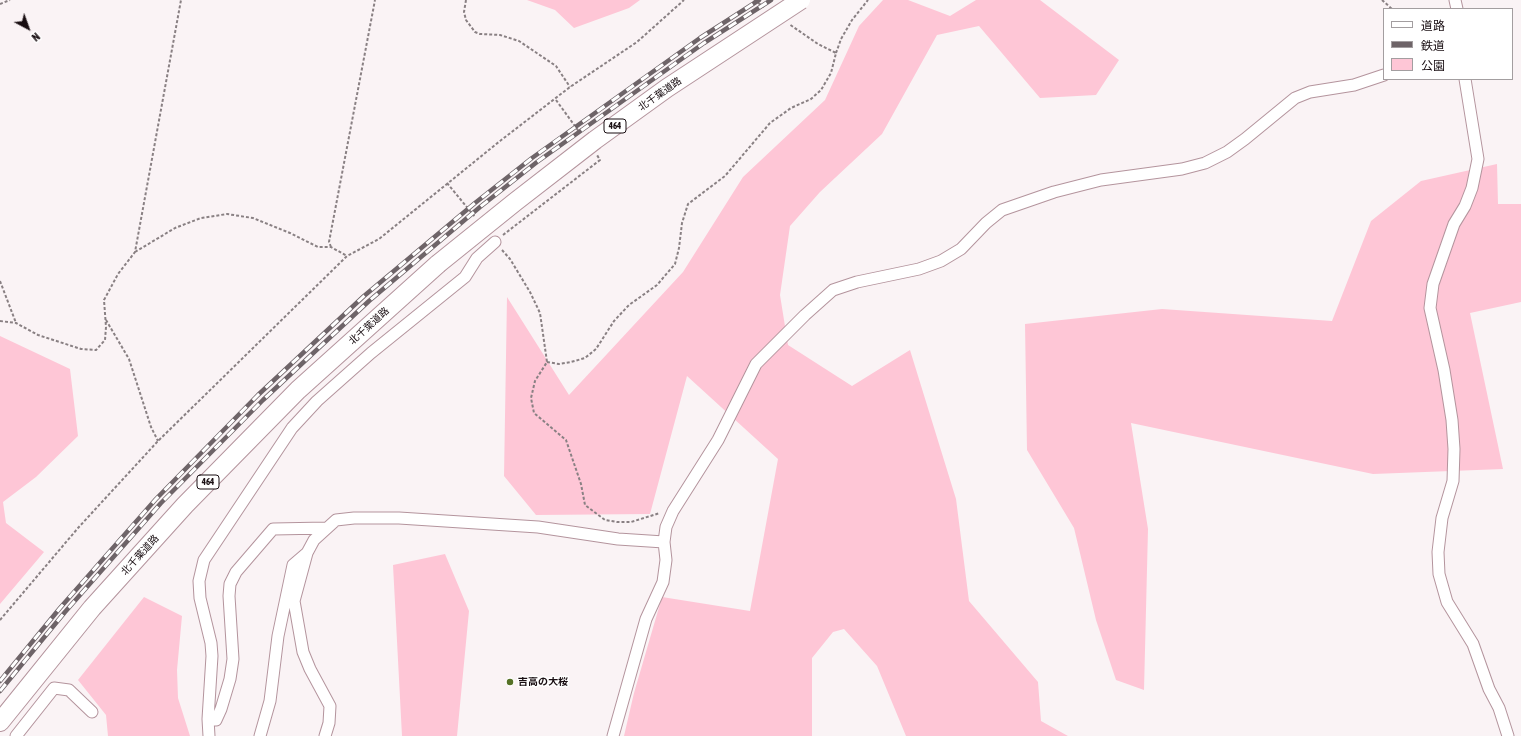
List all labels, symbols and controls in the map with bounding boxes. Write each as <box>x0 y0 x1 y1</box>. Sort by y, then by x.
north arrow <box>8 8 48 48</box>
legend <box>1383 8 1513 80</box>
text: 道路 <box>1421 19 1445 33</box>
text: N <box>29 30 42 44</box>
text: 鉄道 <box>1421 39 1445 53</box>
text: 公園 <box>1421 59 1445 73</box>
street label: 北千葉道路 <box>636 75 684 113</box>
road number: 464 <box>604 119 626 133</box>
street label: 北千葉道路 <box>346 305 392 347</box>
road number: 464 <box>197 475 219 489</box>
street label: 北千葉道路 <box>119 532 161 578</box>
place label: 吉高の大桜 <box>518 676 568 688</box>
marker: 吉高の大桜 <box>505 677 515 687</box>

